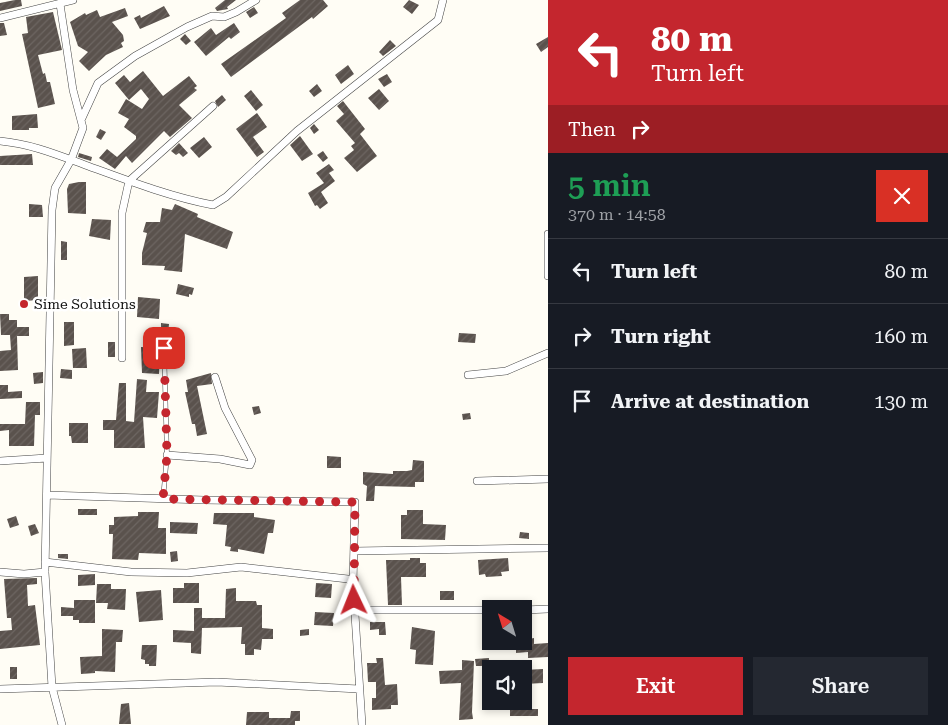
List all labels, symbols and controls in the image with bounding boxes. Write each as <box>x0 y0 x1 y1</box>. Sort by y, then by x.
text: 80 m <box>651 19 733 60</box>
icon: left <box>568 20 633 85</box>
text: Turn left <box>651 61 744 86</box>
icon: right <box>626 115 654 143</box>
text: Then <box>568 118 616 141</box>
text: 5 min <box>568 168 651 203</box>
button: close <box>876 170 928 222</box>
text: 370 m · 14:58 <box>568 205 666 224</box>
icon: left <box>568 257 596 285</box>
text: Turn left <box>611 260 697 283</box>
text: 80 m <box>885 260 928 283</box>
place label: Sime Solutions <box>34 296 136 312</box>
marker: Sime Solutions <box>18 298 30 310</box>
icon: right <box>568 322 596 350</box>
text: Turn right <box>611 325 711 348</box>
text: 160 m <box>874 325 928 348</box>
pin <box>143 327 185 369</box>
icon: arrive <box>150 334 178 362</box>
icon: arrive <box>568 387 596 415</box>
text: Arrive at destination <box>611 390 809 413</box>
text: 130 m <box>874 390 928 413</box>
position arrow <box>327 573 379 625</box>
north arrow <box>482 600 532 650</box>
map controls <box>482 600 532 710</box>
button: Exit <box>568 657 743 715</box>
button: Share <box>753 657 928 715</box>
button: sound <box>482 660 532 710</box>

